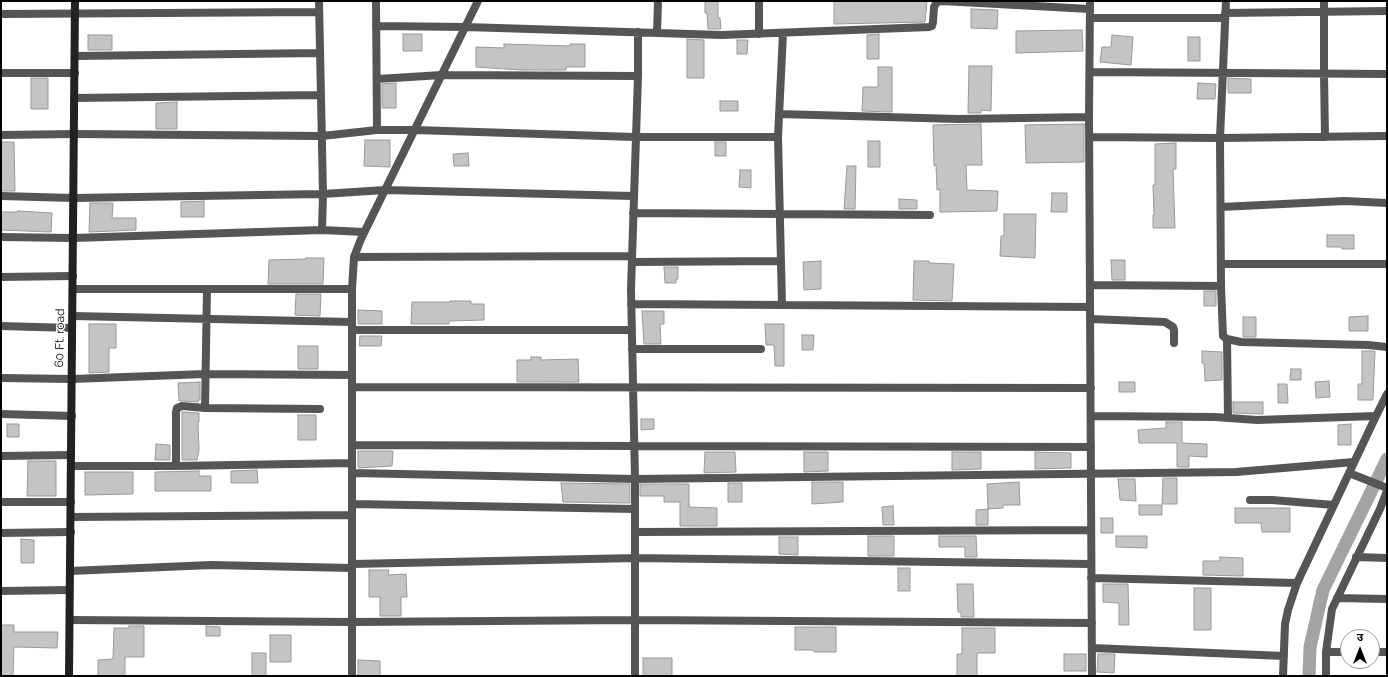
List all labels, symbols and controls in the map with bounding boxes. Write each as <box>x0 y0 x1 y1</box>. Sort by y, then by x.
street label: 60 Ft. road <box>52 308 68 368</box>
north arrow <box>1340 629 1380 669</box>
text: उ <box>1357 631 1363 644</box>

